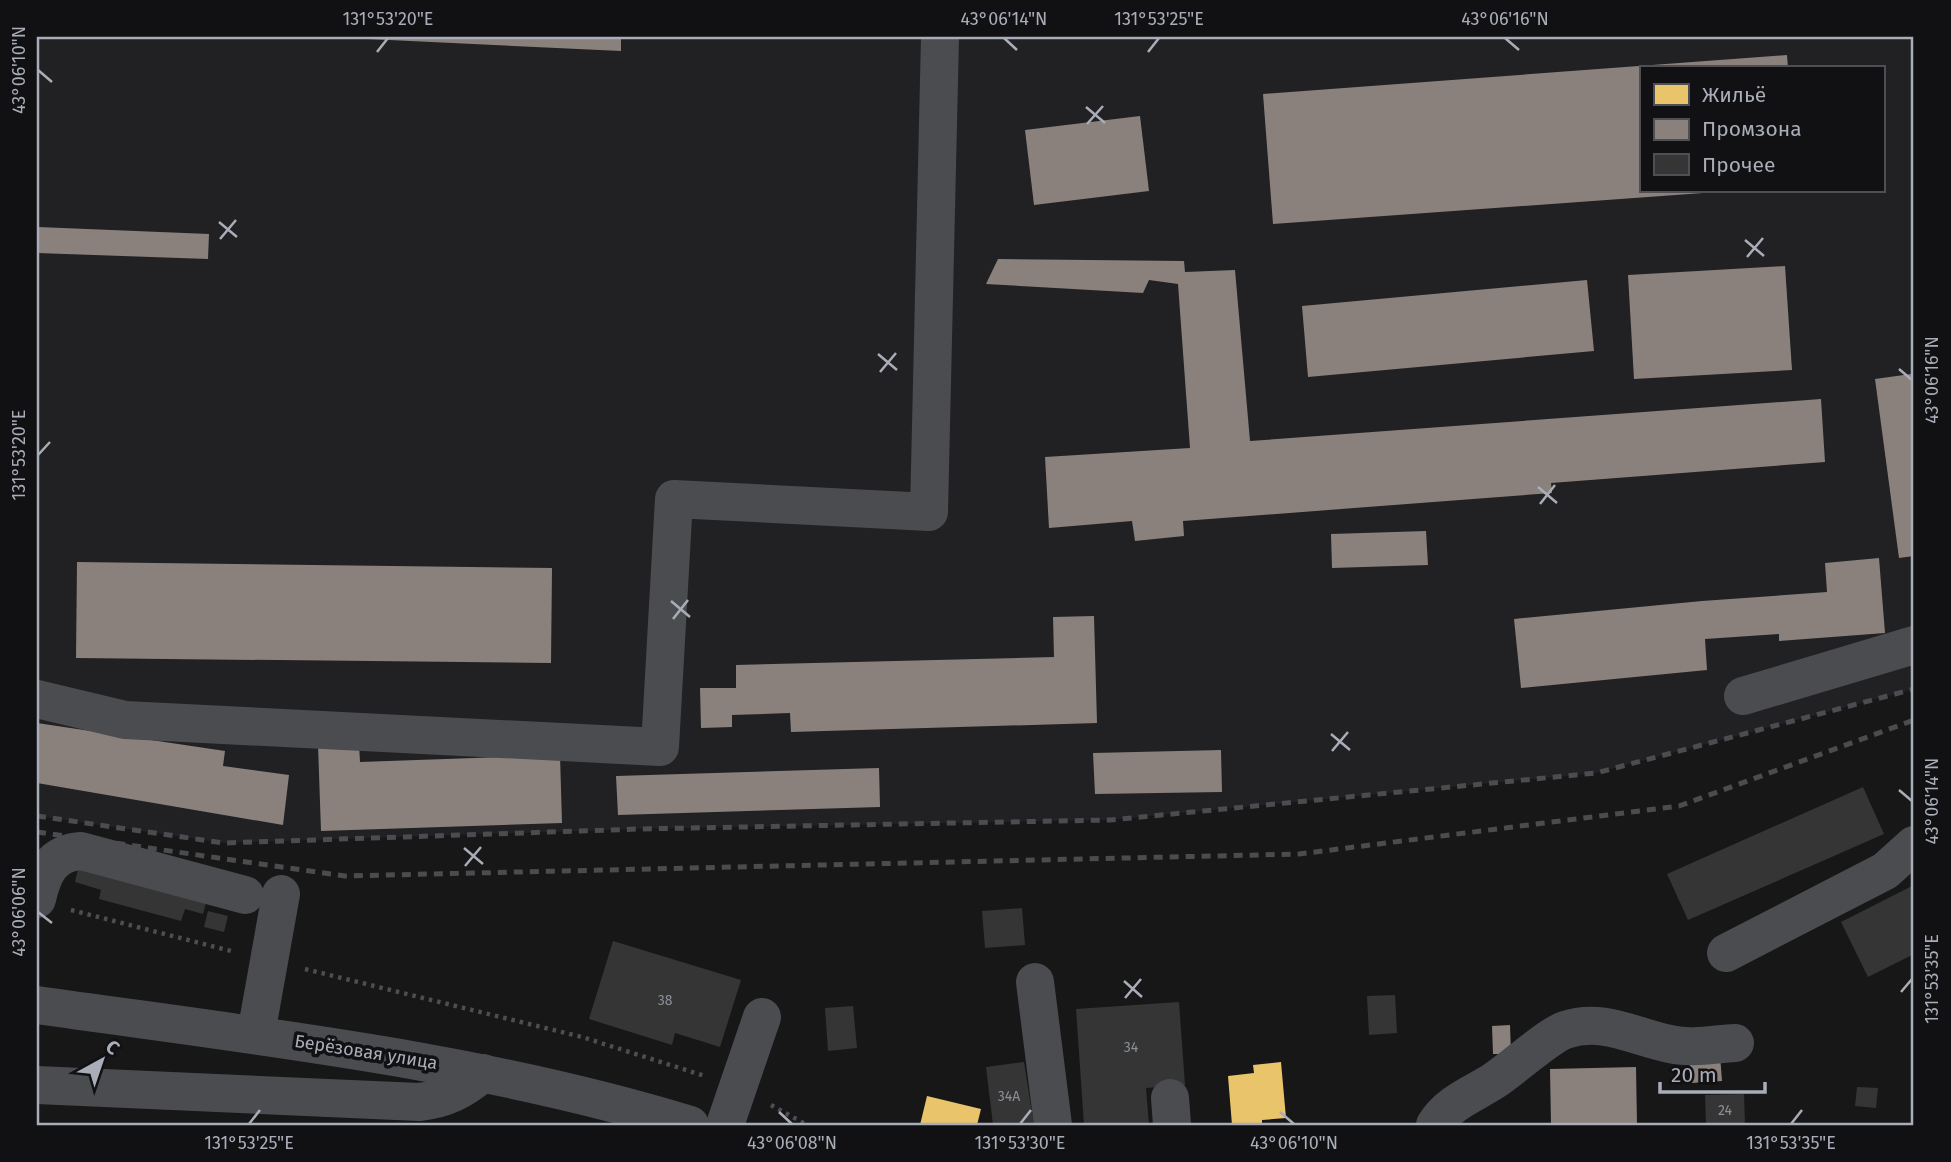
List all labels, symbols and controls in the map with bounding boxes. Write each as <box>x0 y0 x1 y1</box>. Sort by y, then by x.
text: 131°53'20"E <box>343 8 433 30</box>
text: 43°06'14"N <box>961 8 1047 30</box>
text: 131°53'25"E <box>1114 8 1204 30</box>
text: 43°06'16"N <box>1461 8 1549 30</box>
text: 43°06'10"N <box>8 26 30 114</box>
legend <box>1640 66 1884 192</box>
text: Жильё <box>1702 82 1766 108</box>
text: Промзона <box>1702 116 1802 142</box>
text: Прочее <box>1702 152 1775 178</box>
text: 43°06'16"N <box>1921 336 1943 424</box>
text: 131°53'20"E <box>8 410 30 500</box>
text: 43°06'14"N <box>1921 758 1943 844</box>
text: 43°06'06"N <box>8 867 30 957</box>
text: 131°53'35"E <box>1921 934 1943 1024</box>
house number: 38 <box>658 992 673 1009</box>
north arrow <box>66 1026 136 1096</box>
street label: Берёзовая улица <box>293 1030 439 1074</box>
text: С <box>101 1035 124 1060</box>
house number: 34 <box>1124 1039 1139 1056</box>
scale bar <box>1660 1050 1766 1094</box>
text: 20 m <box>1671 1062 1717 1088</box>
house number: 34А <box>998 1088 1020 1105</box>
house number: 24 <box>1718 1102 1733 1119</box>
text: 131°53'25"E <box>204 1132 294 1154</box>
text: 43°06'08"N <box>747 1132 837 1154</box>
text: 131°53'30"E <box>974 1132 1066 1154</box>
text: 43°06'10"N <box>1250 1132 1338 1154</box>
text: 131°53'35"E <box>1746 1132 1836 1154</box>

